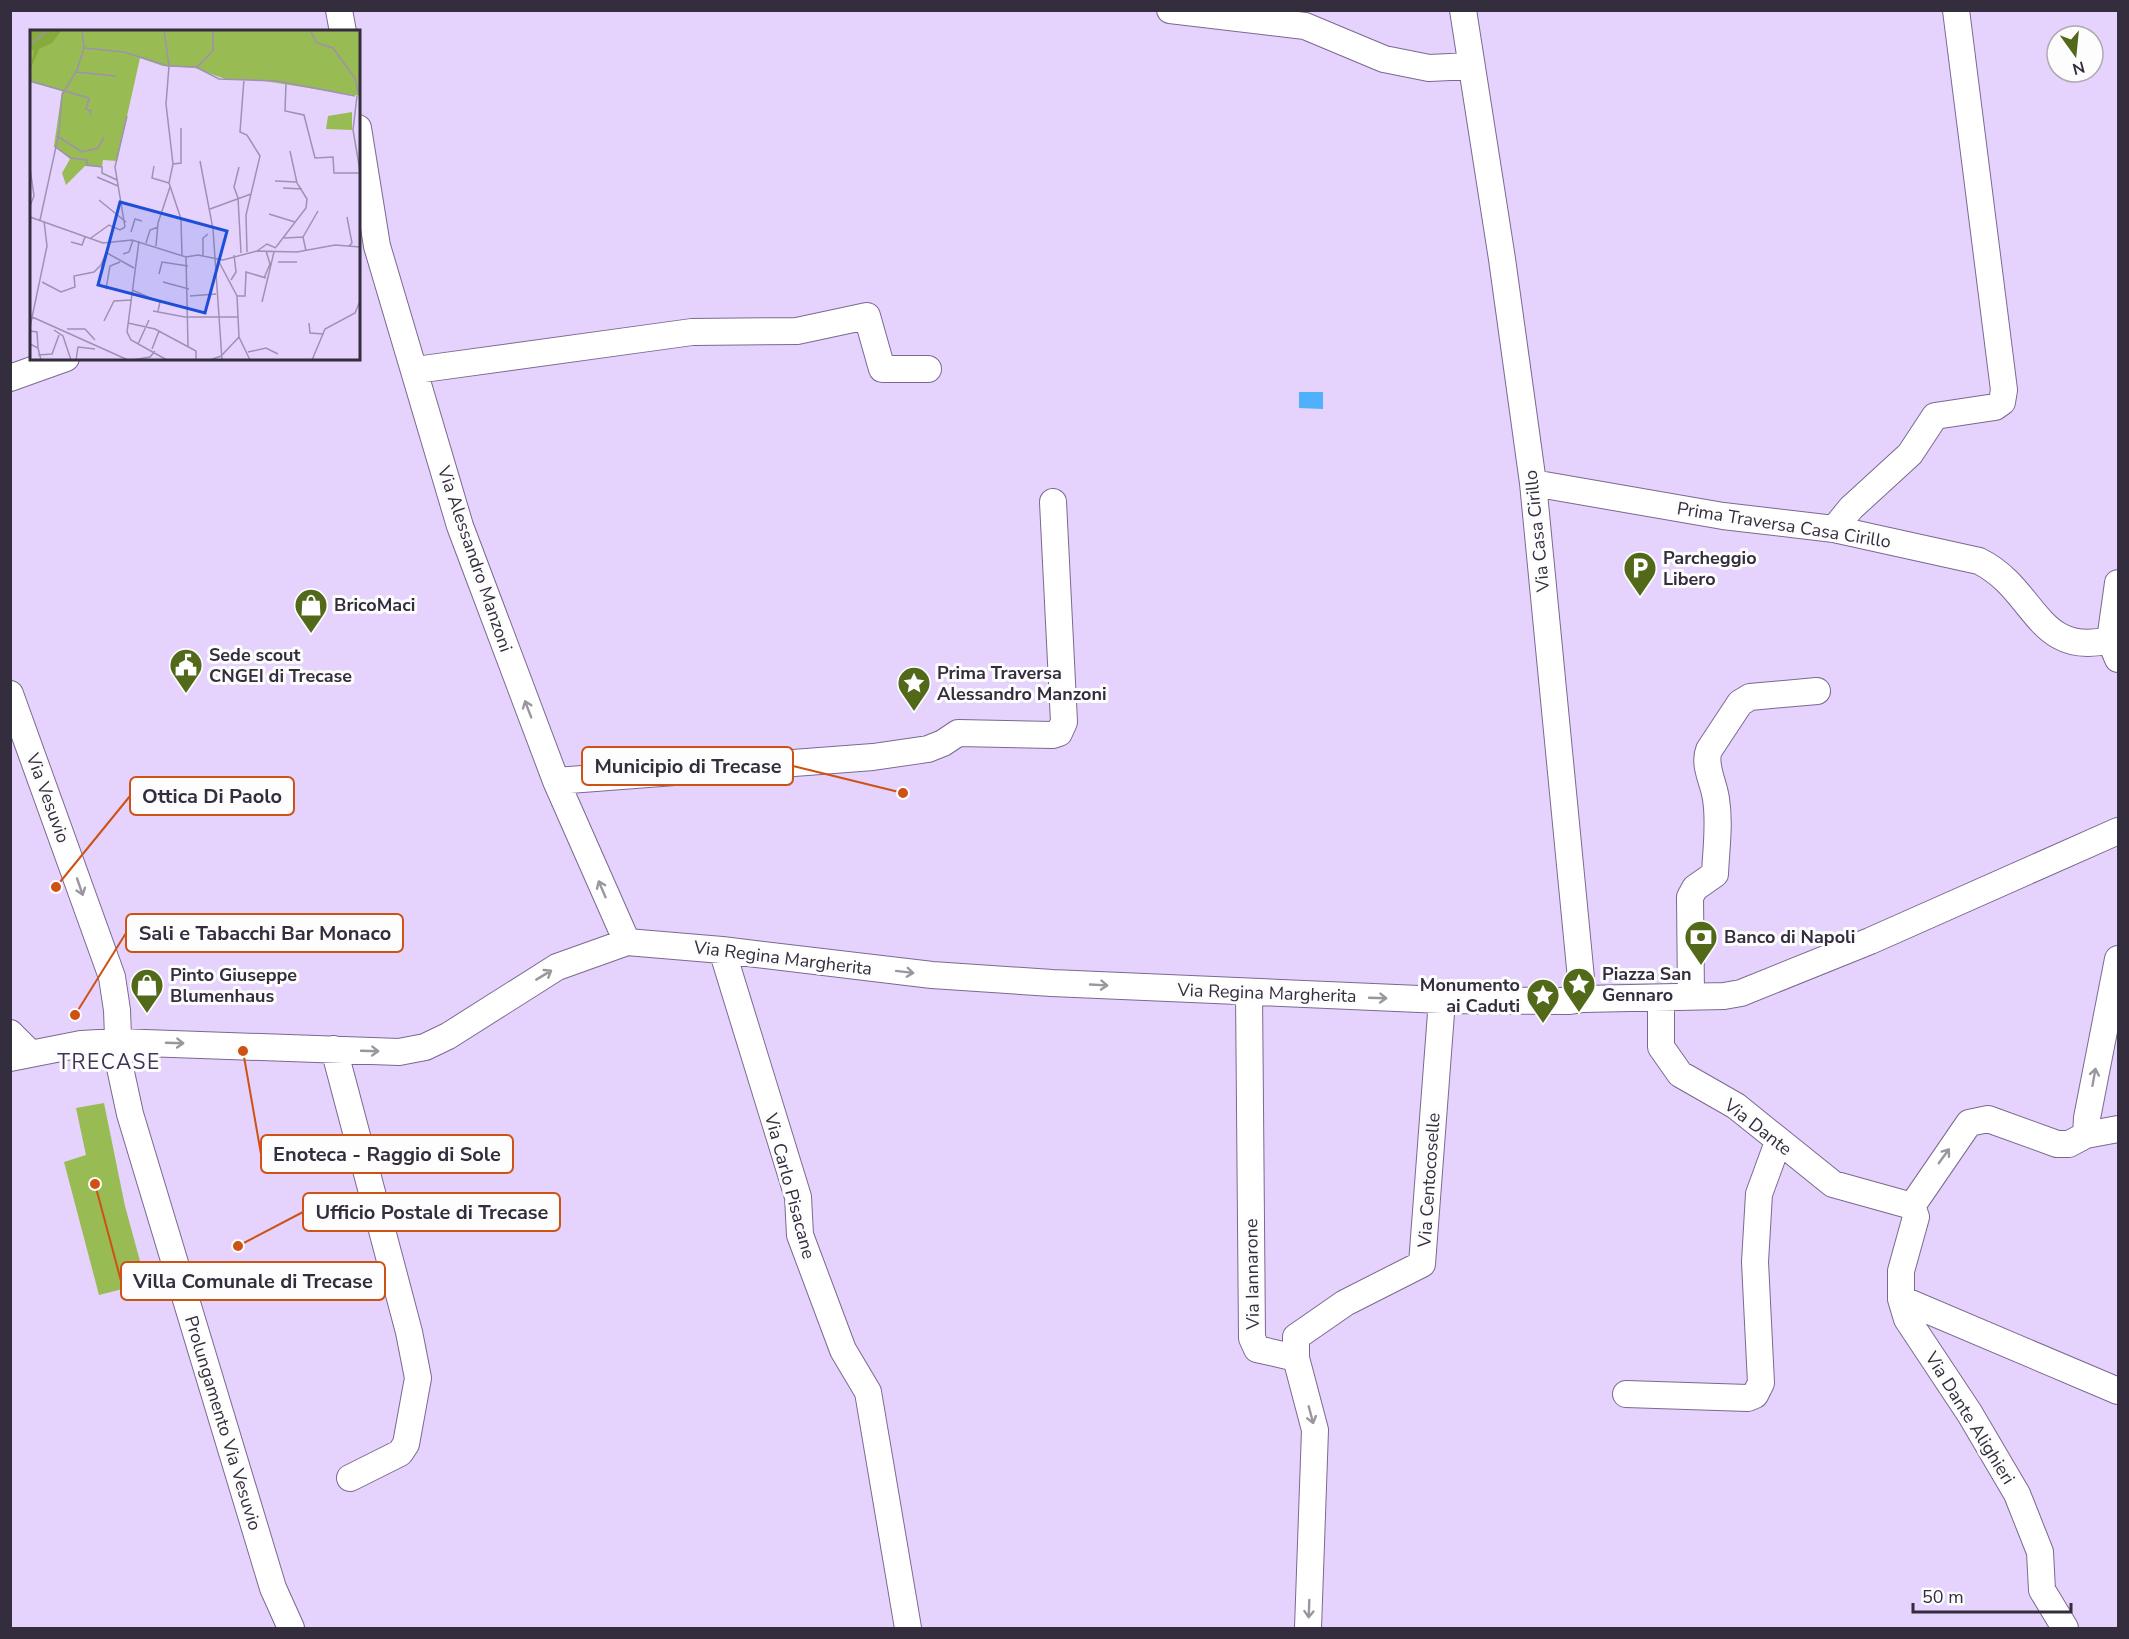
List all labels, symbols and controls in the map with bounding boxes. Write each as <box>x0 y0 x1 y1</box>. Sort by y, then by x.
north arrow <box>2045 24 2105 84</box>
inset map <box>30 30 360 360</box>
text: N <box>2070 55 2087 80</box>
street label: Via Alessandro Manzoni <box>432 462 518 655</box>
street label: Via Casa Cirillo <box>1519 469 1555 594</box>
street label: Prima Traversa Casa Cirillo <box>1675 496 1893 554</box>
place label: Parcheggio Libero <box>1663 546 1757 591</box>
parking icon: Parcheggio Libero <box>1622 550 1658 597</box>
shop icon: BricoMaci <box>293 587 329 634</box>
place label: BricoMaci <box>334 593 415 617</box>
place label: Sede scout CNGEI di Trecase <box>209 643 352 688</box>
public building icon: Sede scout CNGEI di Trecase <box>168 647 204 694</box>
place label: Prima Traversa Alessandro Manzoni <box>937 661 1107 706</box>
place icon: Prima Traversa Alessandro Manzoni <box>896 665 932 712</box>
one-way arrow <box>522 700 533 719</box>
callout: Municipio di Trecase <box>582 747 793 785</box>
street label: Via Vesuvio <box>20 749 75 846</box>
text: Municipio di Trecase <box>594 753 782 780</box>
callout: Ottica Di Paolo <box>130 777 294 815</box>
text: Ottica Di Paolo <box>142 783 282 810</box>
one-way arrow <box>76 877 87 896</box>
one-way arrow <box>596 881 607 899</box>
callout: Sali e Tabacchi Bar Monaco <box>126 914 403 952</box>
bank icon: Banco di Napoli <box>1683 919 1719 966</box>
text: Sali e Tabacchi Bar Monaco <box>139 920 391 947</box>
place label: Banco di Napoli <box>1724 925 1855 949</box>
street label: Via Regina Margherita <box>692 935 873 981</box>
place label: Piazza San Gennaro <box>1602 962 1692 1007</box>
place label: Pinto Giuseppe Blumenhaus <box>170 963 297 1008</box>
place icon: Piazza San Gennaro <box>1561 966 1597 1013</box>
shop icon: Pinto Giuseppe Blumenhaus <box>129 967 165 1014</box>
one-way arrow <box>894 967 914 978</box>
one-way arrow <box>535 968 552 980</box>
place label: Monumento ai Caduti <box>1420 973 1520 1018</box>
place icon: Monumento ai Caduti <box>1525 977 1561 1024</box>
street label: Via Regina Margherita <box>1176 978 1357 1008</box>
one-way arrow <box>1089 980 1109 991</box>
one-way arrow <box>1367 992 1387 1003</box>
one-way arrow <box>165 1038 185 1049</box>
one-way arrow <box>360 1045 380 1056</box>
district label: TRECASE <box>57 1048 161 1076</box>
one-way arrow <box>2089 1068 2100 1087</box>
street label: Via Dante <box>1718 1092 1797 1161</box>
street label: Via Carlo Pisacane <box>759 1110 821 1261</box>
street label: Via Centocoselle <box>1412 1112 1446 1249</box>
callout: Enoteca - Raggio di Sole <box>261 1135 513 1173</box>
text: Enoteca - Raggio di Sole <box>273 1141 501 1168</box>
one-way arrow <box>1937 1149 1950 1165</box>
callout: Ufficio Postale di Trecase <box>303 1193 560 1231</box>
text: Ufficio Postale di Trecase <box>316 1199 549 1226</box>
street label: Via Iannarone <box>1239 1218 1265 1331</box>
callout: Villa Comunale di Trecase <box>121 1262 385 1300</box>
text: Villa Comunale di Trecase <box>132 1268 373 1295</box>
street label: Prolungamento Via Vesuvio <box>179 1313 267 1533</box>
street label: Via Dante Alighieri <box>1919 1346 2020 1489</box>
one-way arrow <box>1306 1405 1318 1424</box>
scale bar <box>1913 1576 2070 1614</box>
text: 50 m <box>1922 1585 1964 1609</box>
one-way arrow <box>1303 1599 1314 1619</box>

